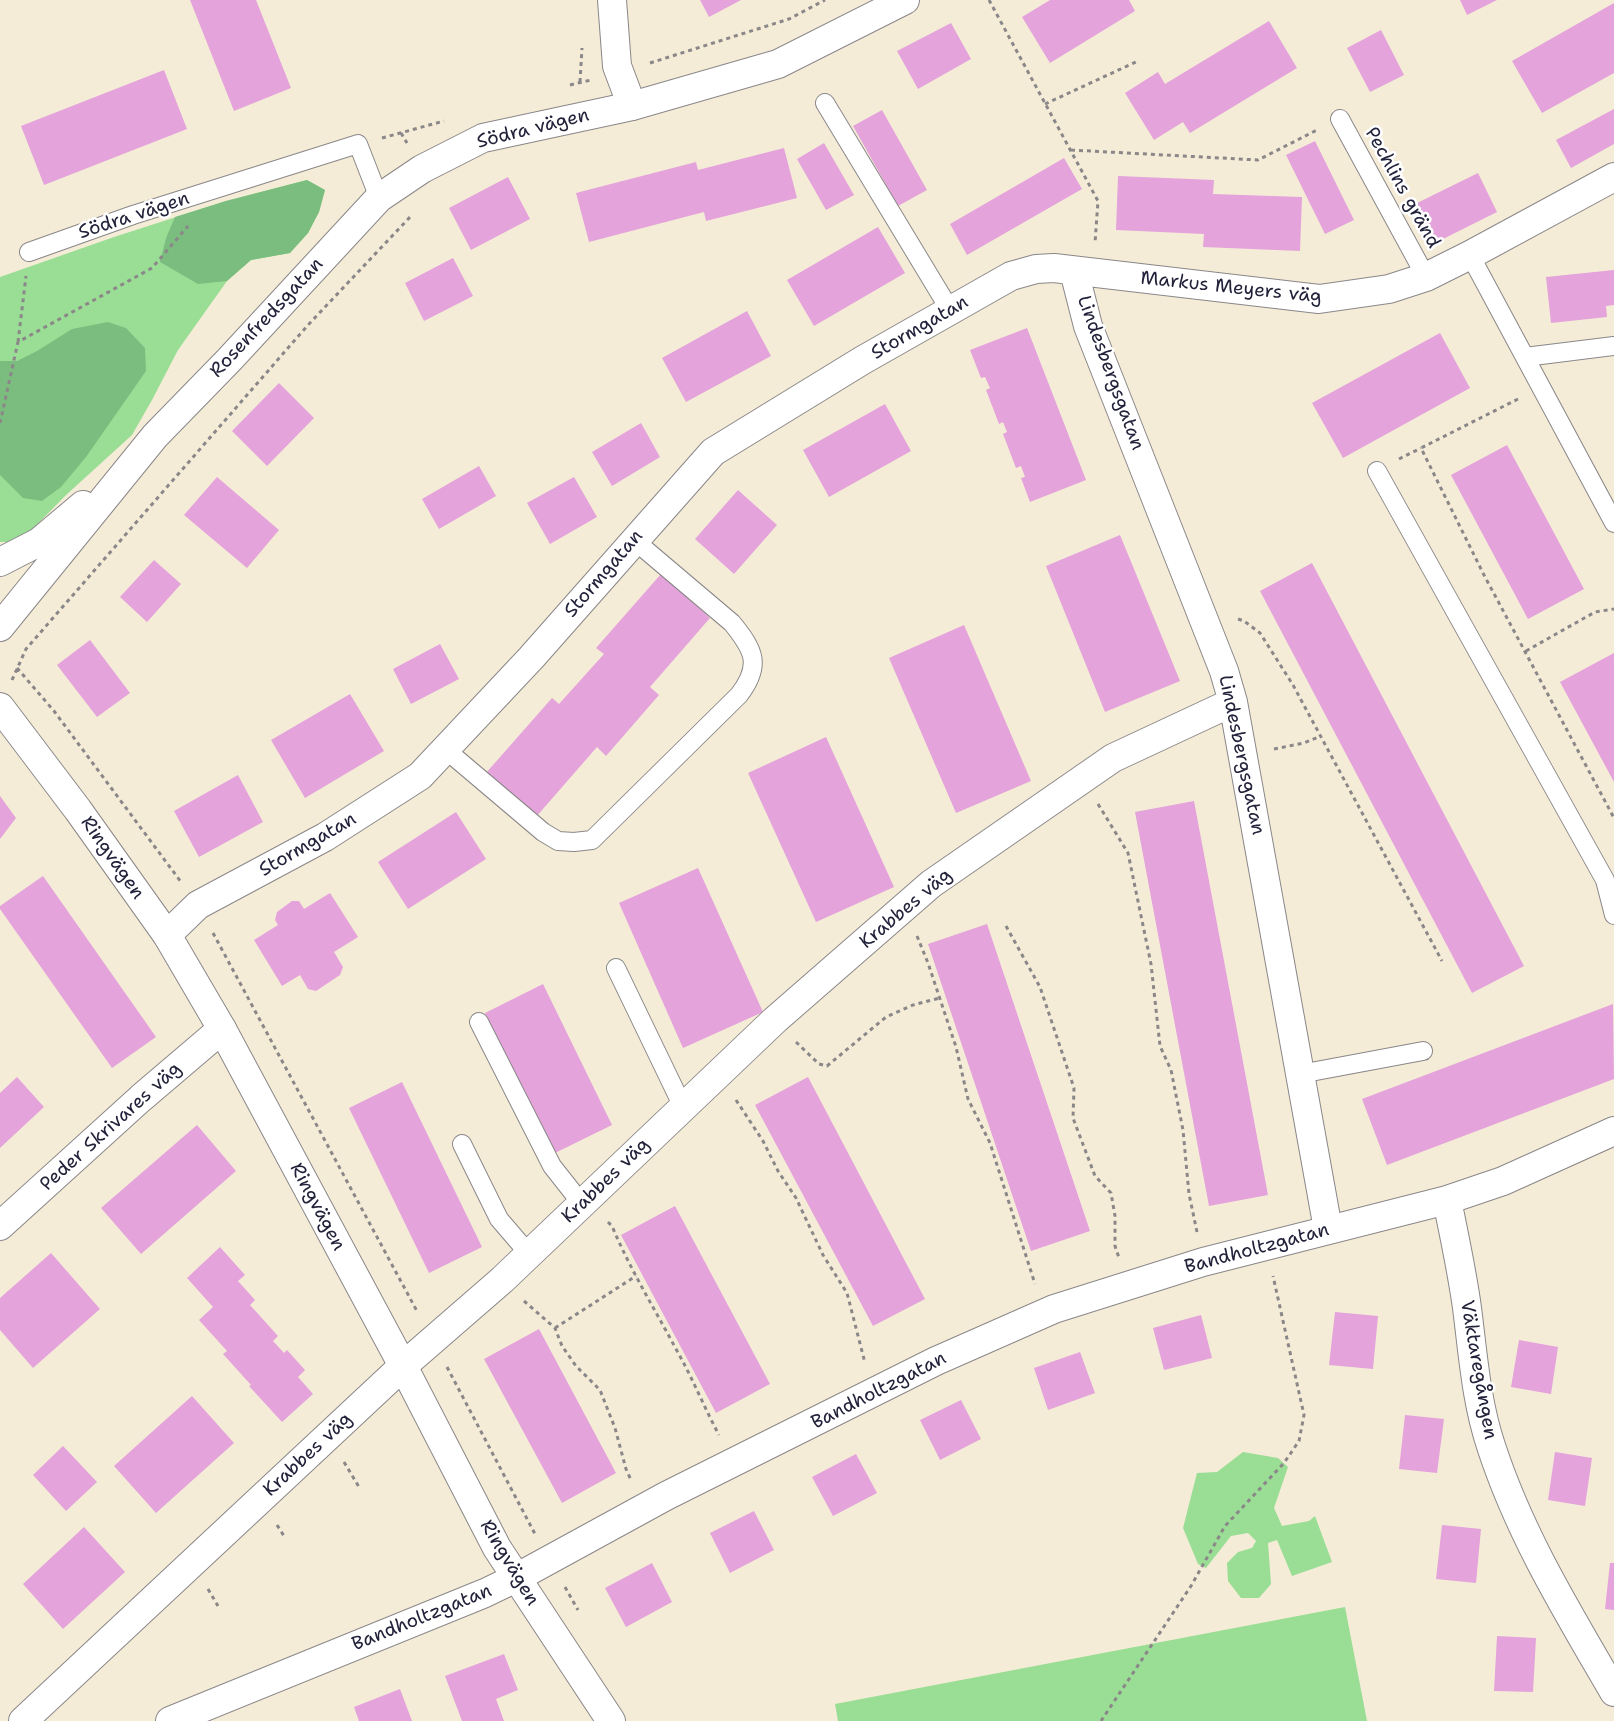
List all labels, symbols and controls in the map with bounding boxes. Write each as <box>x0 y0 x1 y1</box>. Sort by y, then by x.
street label: Södra vägen <box>474 104 592 154</box>
street label: Pechlins gränd <box>1359 124 1445 252</box>
street label: Södra vägen <box>76 187 192 245</box>
street label: Rosenfredsgatan <box>206 253 328 383</box>
street label: Markus Meyers väg <box>1139 267 1323 309</box>
street label: Stormgatan <box>867 291 973 365</box>
street label: Lindesbergsgatan <box>1071 293 1149 453</box>
street label: Stormgatan <box>560 526 648 622</box>
street label: Lindesbergsgatan <box>1213 673 1269 837</box>
street label: Stormgatan <box>255 808 361 882</box>
street label: Ringvägen <box>75 812 149 904</box>
street label: Krabbes väg <box>855 864 957 954</box>
street label: Peder Skrivares väg <box>36 1058 186 1196</box>
street label: Krabbes väg <box>558 1134 654 1228</box>
street label: Ringvägen <box>284 1159 350 1255</box>
street label: Bandholtzgatan <box>1182 1219 1332 1279</box>
street label: Väktaregången <box>1455 1299 1501 1441</box>
street label: Bandholtzgatan <box>808 1347 950 1435</box>
street label: Krabbes väg <box>259 1408 357 1502</box>
street label: Ringvägen <box>474 1516 544 1610</box>
street label: Bandholtzgatan <box>349 1580 495 1656</box>

